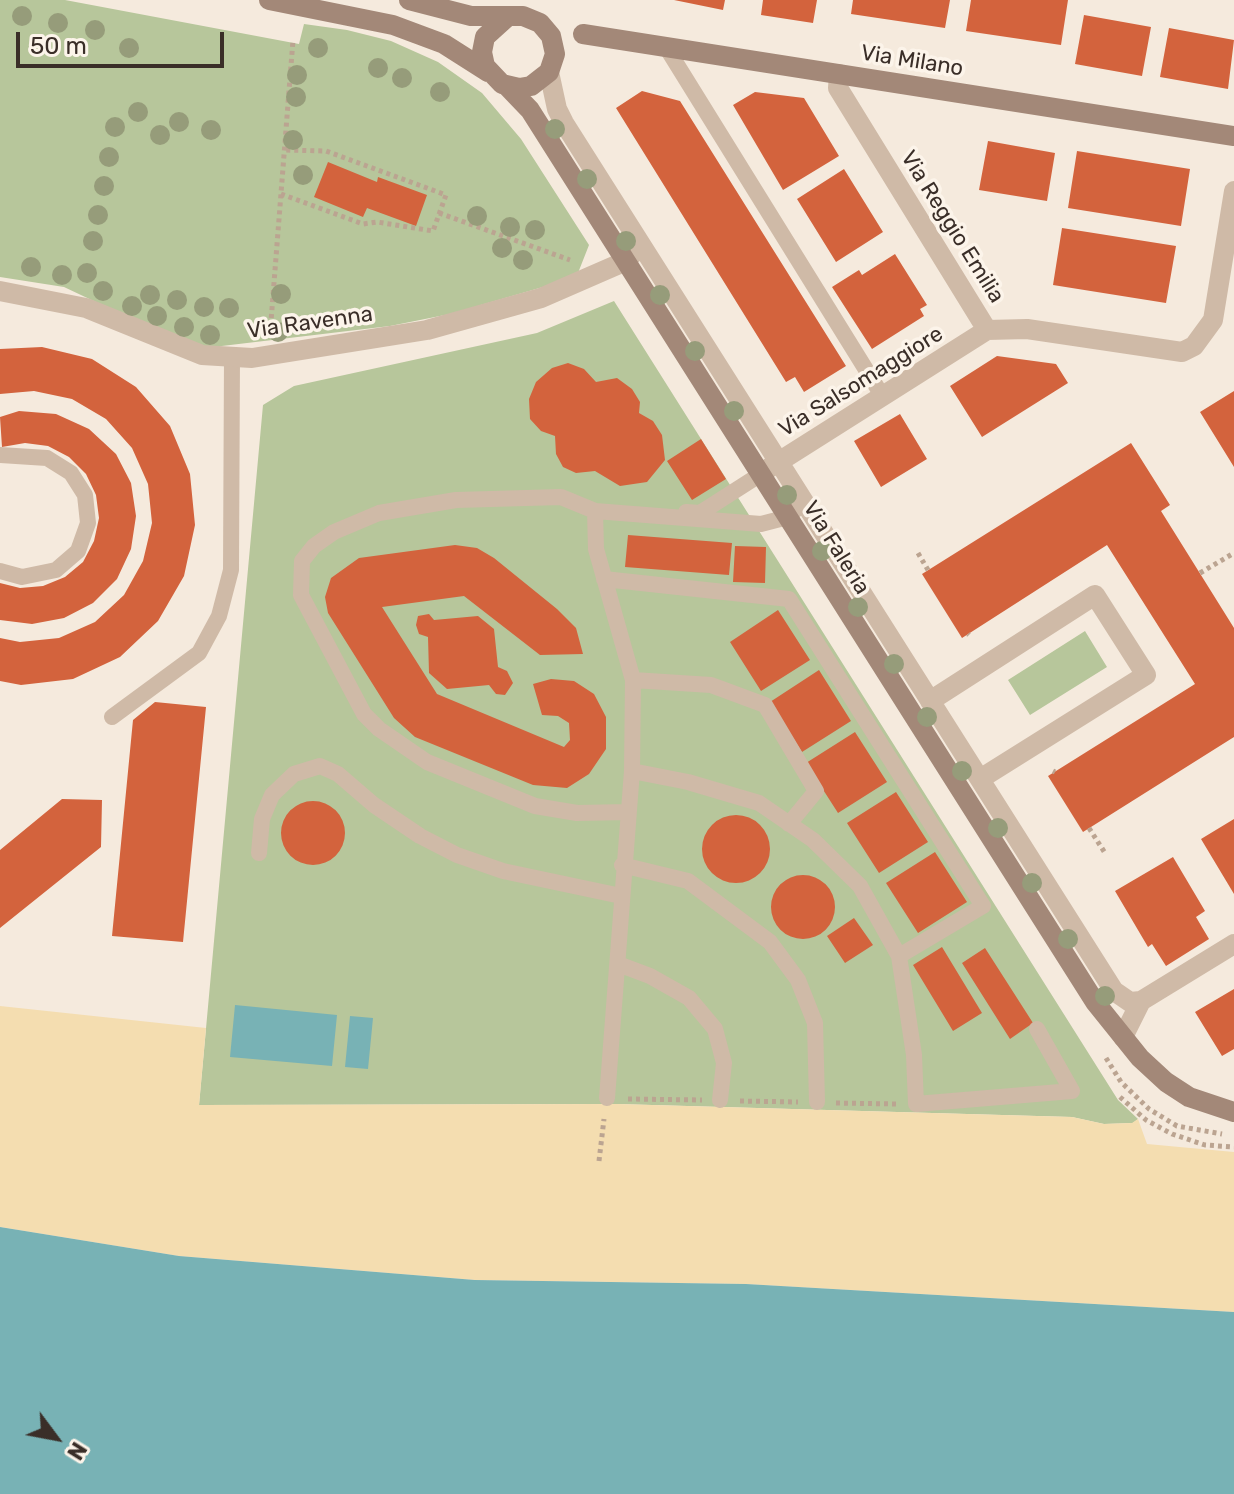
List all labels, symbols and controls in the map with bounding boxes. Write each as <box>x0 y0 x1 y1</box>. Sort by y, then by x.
scale bar <box>20 16 228 66</box>
text: 50 m <box>30 32 87 60</box>
street label: Via Milano <box>859 40 965 82</box>
street label: Via Reggio Emilia <box>895 146 1009 308</box>
street label: Via Ravenna <box>246 301 374 345</box>
street label: Via Salsomaggiore <box>774 321 948 443</box>
street label: Via Faleria <box>797 496 875 600</box>
north arrow <box>16 1398 96 1478</box>
text: N <box>61 1437 92 1465</box>

